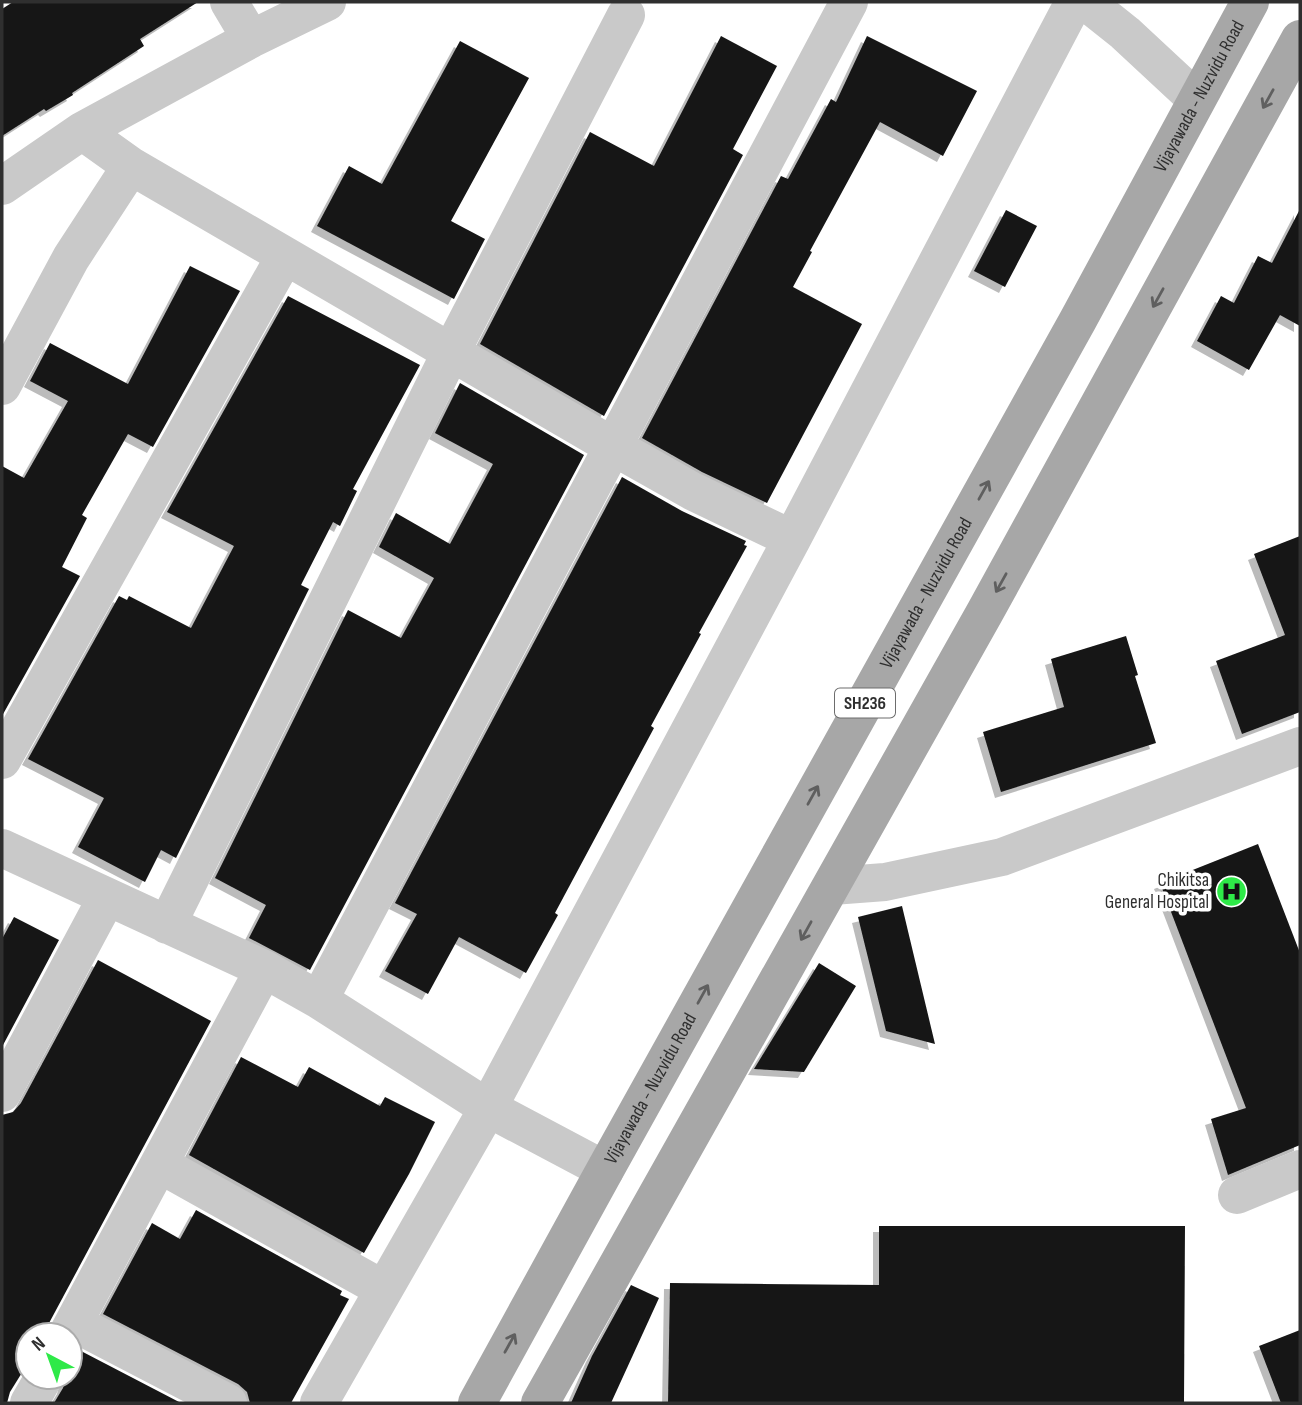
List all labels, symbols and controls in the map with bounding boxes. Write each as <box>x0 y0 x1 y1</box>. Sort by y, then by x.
street label: Vijayawada - Nuzvidu Road <box>1149 16 1249 176</box>
one-way arrow <box>1261 88 1274 109</box>
one-way arrow <box>1151 287 1164 308</box>
one-way arrow <box>977 480 991 500</box>
street label: Vijayawada - Nuzvidu Road <box>875 514 977 673</box>
one-way arrow <box>994 572 1007 593</box>
road number: SH236 <box>835 688 895 718</box>
one-way arrow <box>806 786 820 806</box>
place label: Chikitsa General Hospital <box>1105 869 1209 914</box>
hospital icon: Chikitsa General Hospital <box>1215 874 1249 908</box>
one-way arrow <box>799 921 813 941</box>
one-way arrow <box>697 984 710 1005</box>
street label: Vijayawada - Nuzvidu Road <box>599 1009 701 1168</box>
north arrow <box>14 1321 84 1391</box>
text: N <box>27 1332 50 1356</box>
one-way arrow <box>503 1334 517 1354</box>

